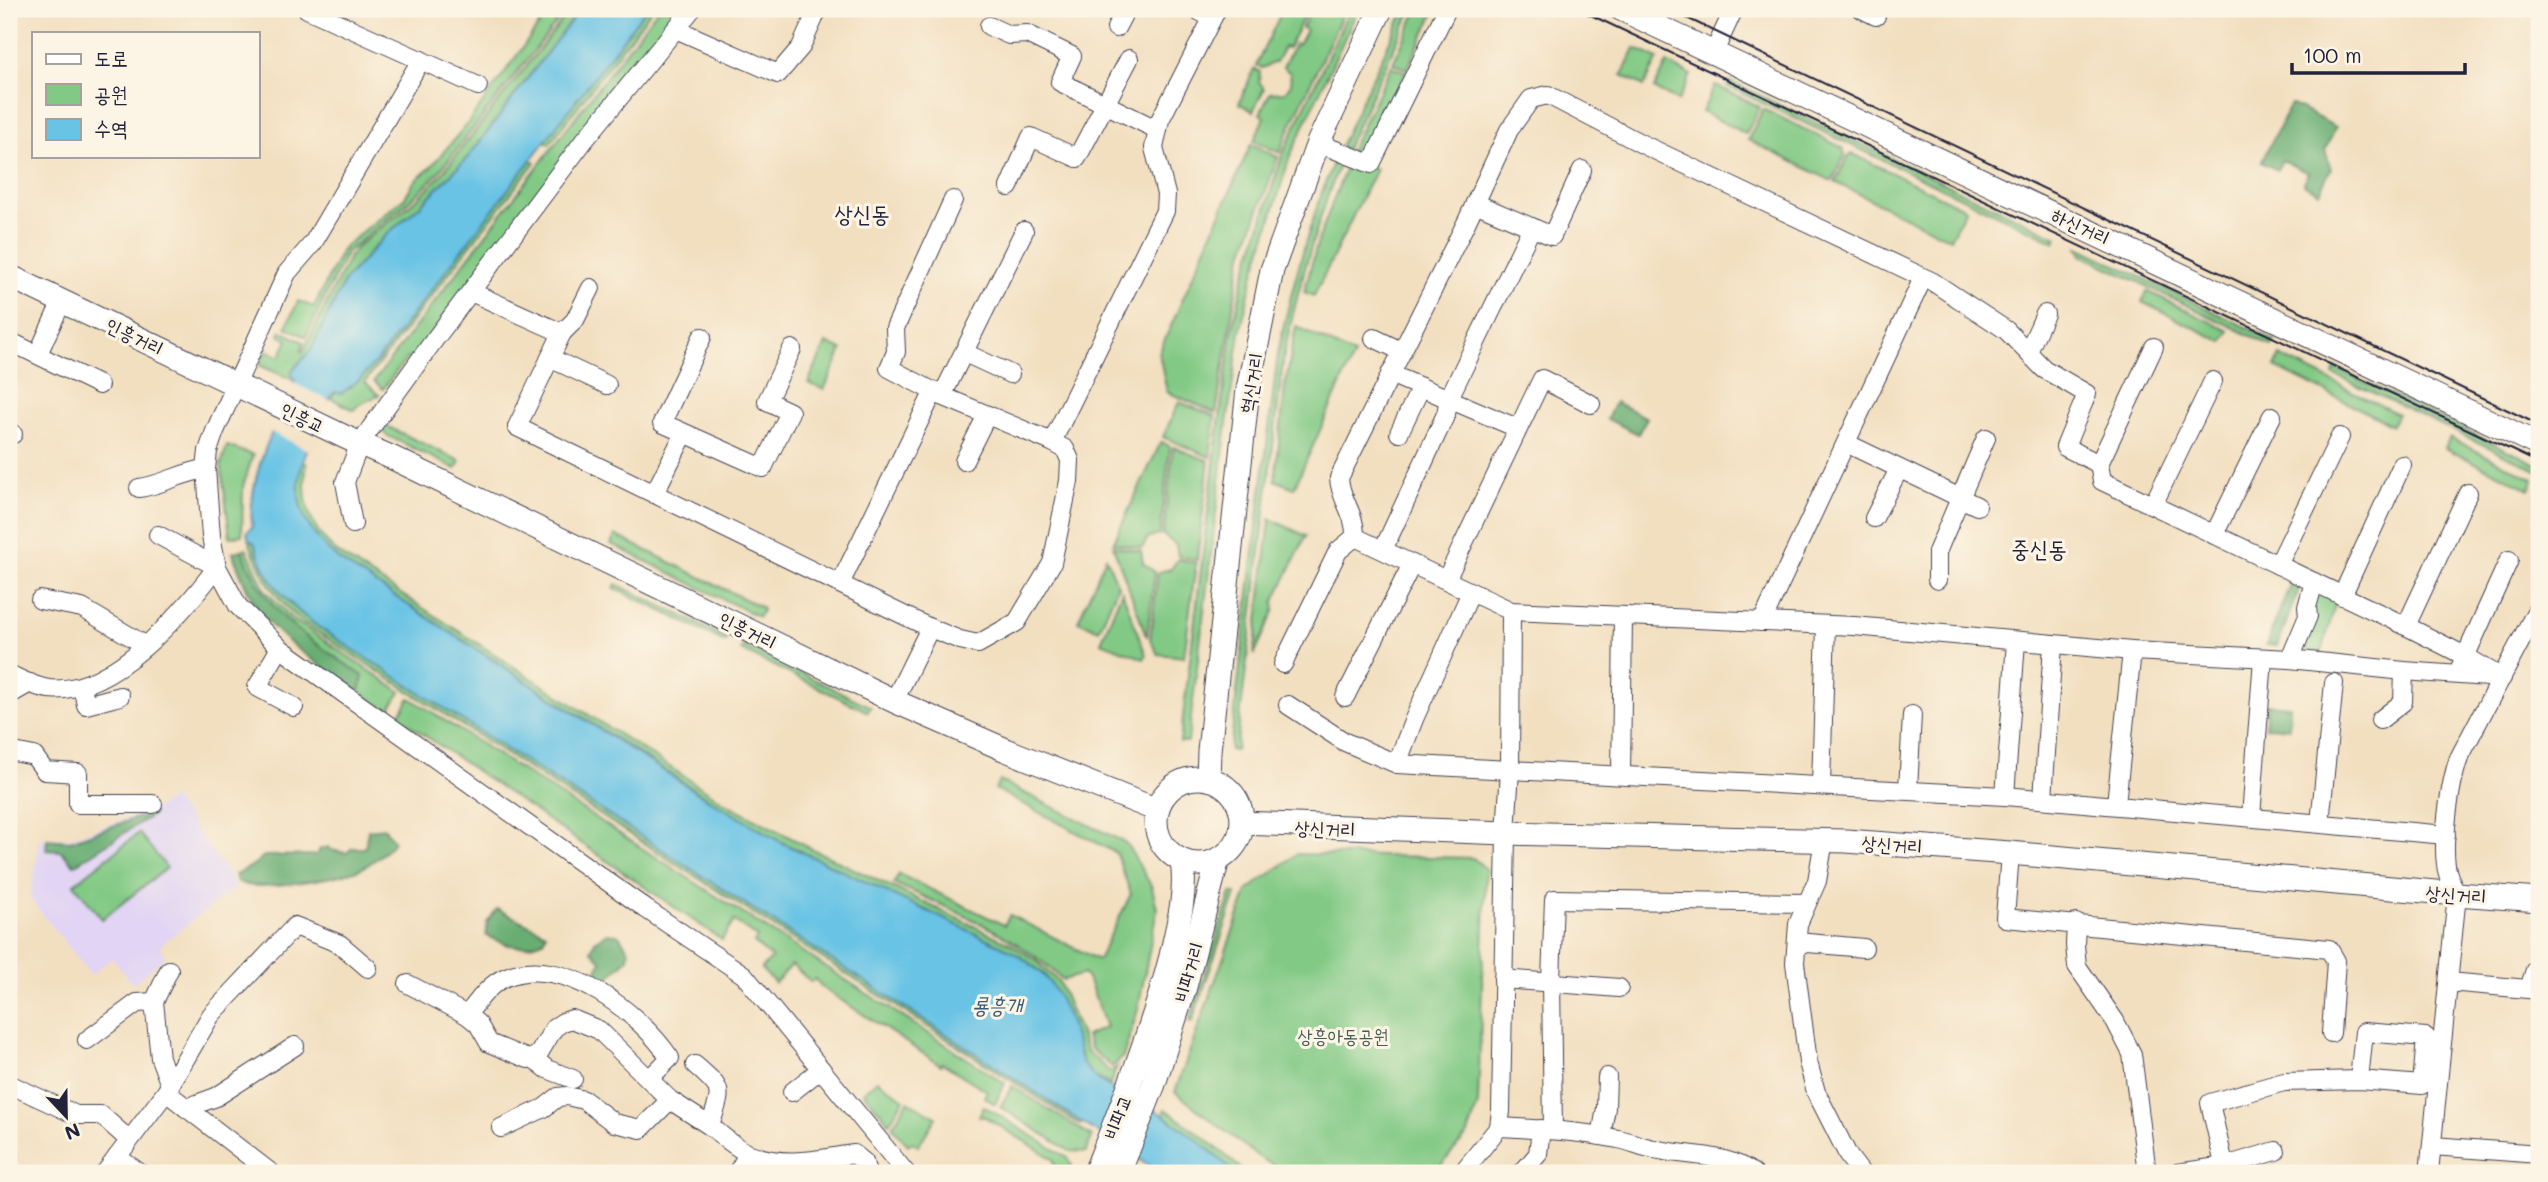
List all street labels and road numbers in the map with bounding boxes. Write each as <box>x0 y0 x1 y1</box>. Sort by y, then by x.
street label: 하신거리 <box>2048 202 2114 250</box>
street label: 인흥거리 <box>102 311 168 361</box>
street label: 혁신거리 <box>1234 351 1268 415</box>
street label: 인흥교 <box>277 396 329 438</box>
street label: 인흥거리 <box>715 605 781 655</box>
street label: 상신거리 <box>1294 814 1356 842</box>
street label: 상신거리 <box>1861 829 1923 859</box>
street label: 상신거리 <box>2425 879 2487 909</box>
street label: 비파거리 <box>1168 939 1208 1005</box>
street label: 비파교 <box>1097 1091 1137 1143</box>

